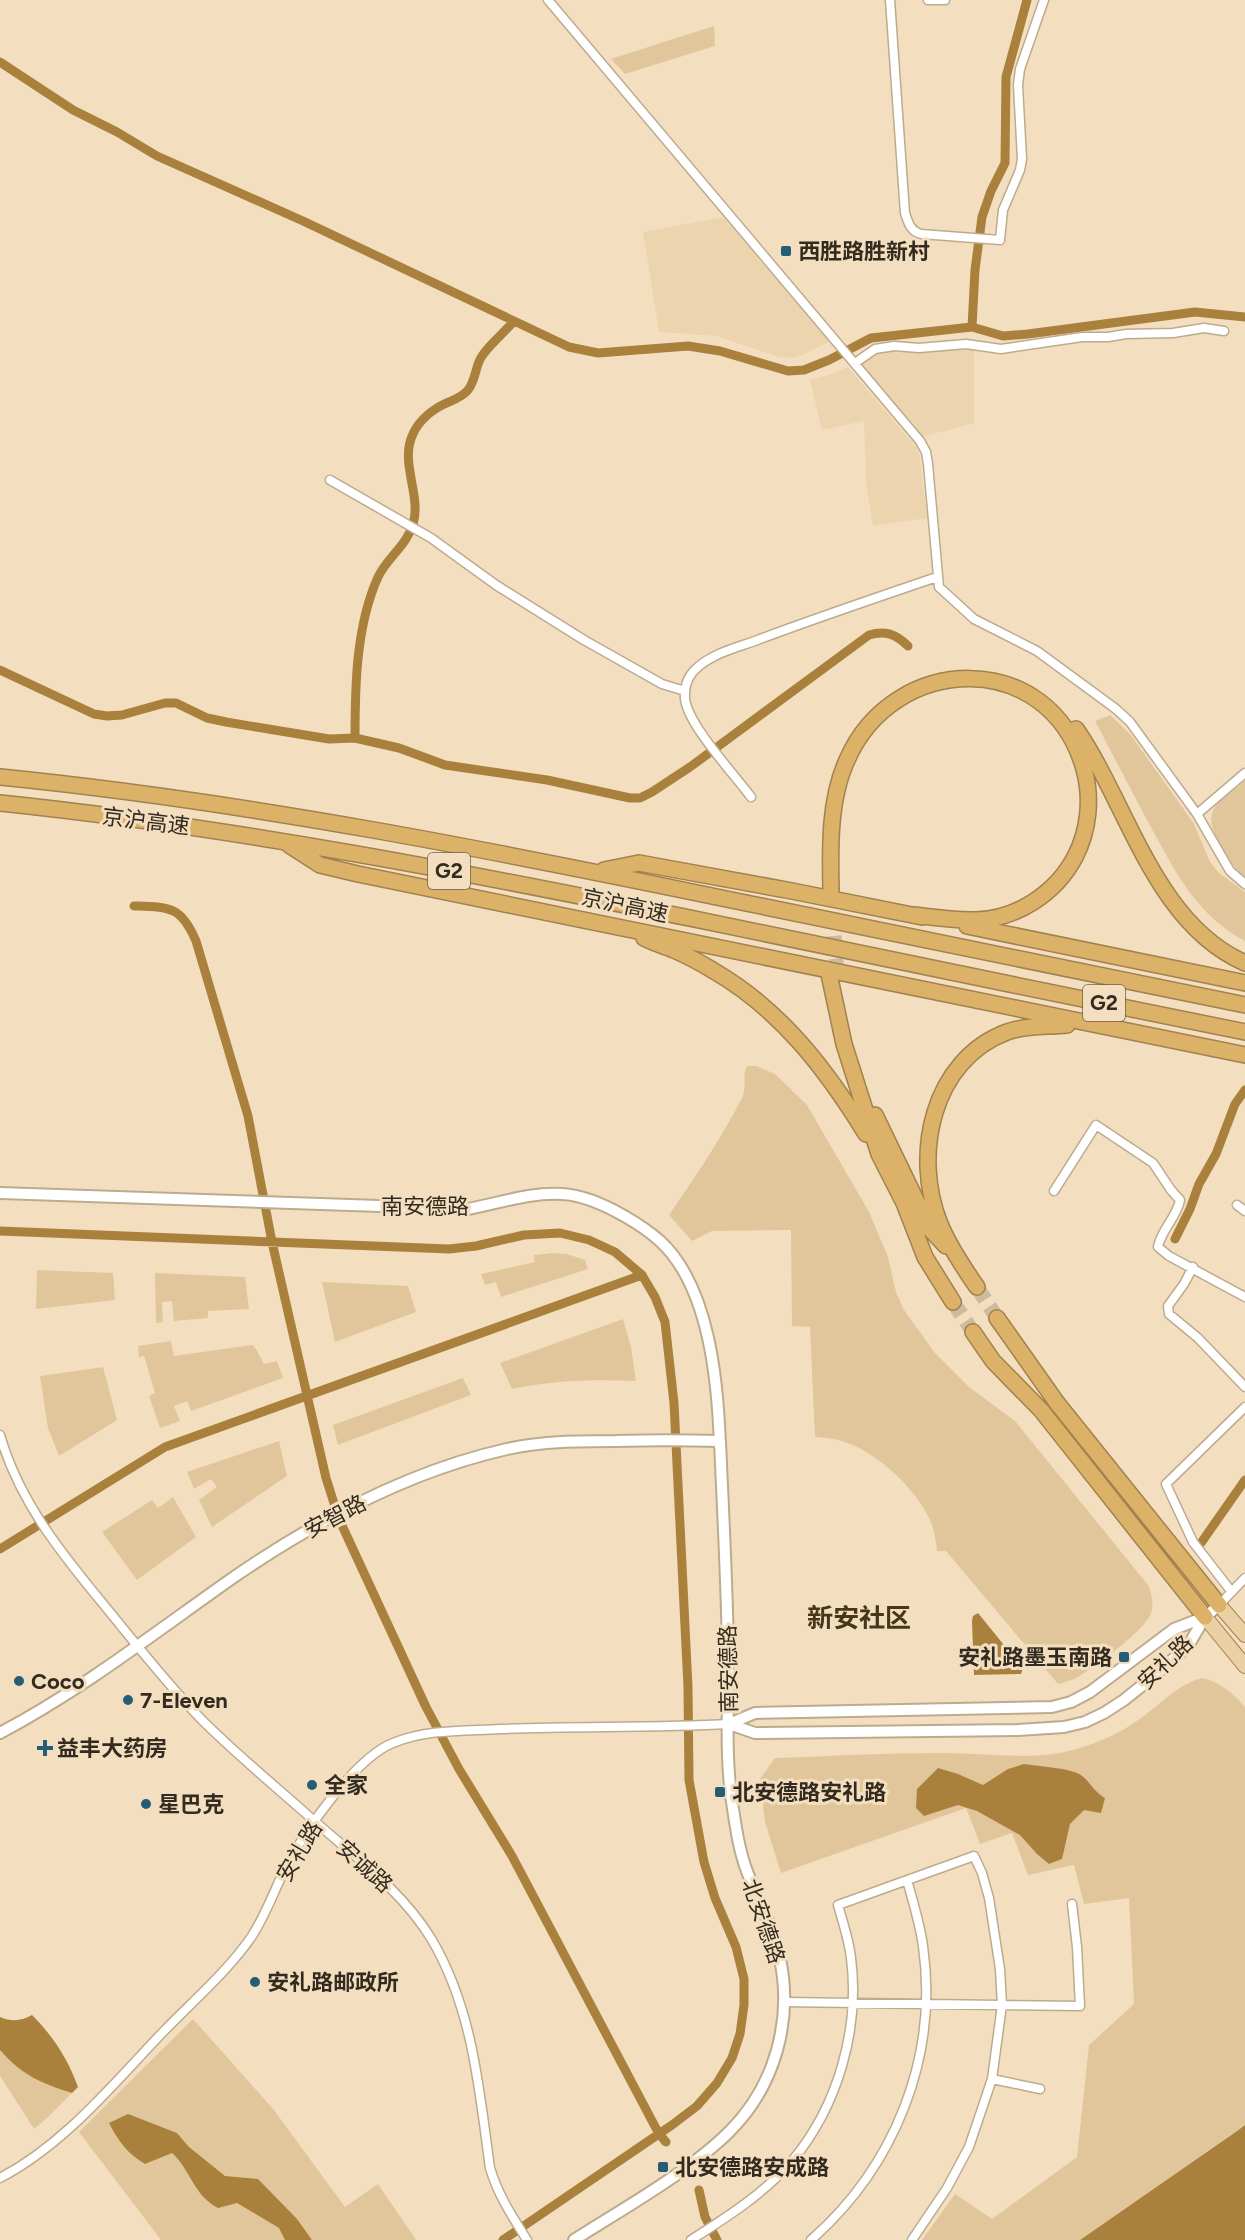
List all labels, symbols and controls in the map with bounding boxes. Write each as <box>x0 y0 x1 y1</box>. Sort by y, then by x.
place label: 西胜路胜新村 <box>798 238 930 265</box>
marker: 西胜路胜新村 <box>779 244 793 258</box>
street label: 京沪高速 <box>101 803 191 840</box>
road number: G2 <box>428 853 470 889</box>
street label: 京沪高速 <box>579 883 671 928</box>
road number: G2 <box>1083 985 1125 1021</box>
street label: 南安德路 <box>381 1193 469 1220</box>
street label: 安智路 <box>300 1489 371 1544</box>
district label: 新安社区 <box>807 1602 911 1634</box>
street label: 南安德路 <box>714 1625 743 1713</box>
street label: 安礼路 <box>1132 1630 1198 1695</box>
place label: 安礼路墨玉南路 <box>958 1644 1112 1671</box>
marker: 安礼路墨玉南路 <box>1117 1650 1131 1664</box>
place label: Coco <box>31 1668 85 1695</box>
marker: Coco <box>12 1674 26 1688</box>
place label: 7-Eleven <box>140 1687 228 1714</box>
marker: 7-Eleven <box>121 1693 135 1707</box>
place label: 益丰大药房 <box>57 1735 167 1762</box>
marker: 益丰大药房 <box>38 1741 52 1755</box>
place label: 全家 <box>324 1772 368 1799</box>
marker: 全家 <box>305 1778 319 1792</box>
place label: 北安德路安礼路 <box>732 1779 886 1806</box>
marker: 北安德路安礼路 <box>713 1785 727 1799</box>
place label: 星巴克 <box>158 1791 224 1818</box>
marker: 星巴克 <box>139 1797 153 1811</box>
street label: 安礼路 <box>271 1816 328 1887</box>
street label: 安诚路 <box>331 1834 398 1898</box>
street label: 北安德路 <box>736 1875 791 1967</box>
place label: 安礼路邮政所 <box>267 1969 399 1996</box>
marker: 安礼路邮政所 <box>248 1975 262 1989</box>
place label: 北安德路安成路 <box>675 2154 829 2181</box>
marker: 北安德路安成路 <box>656 2160 670 2174</box>

